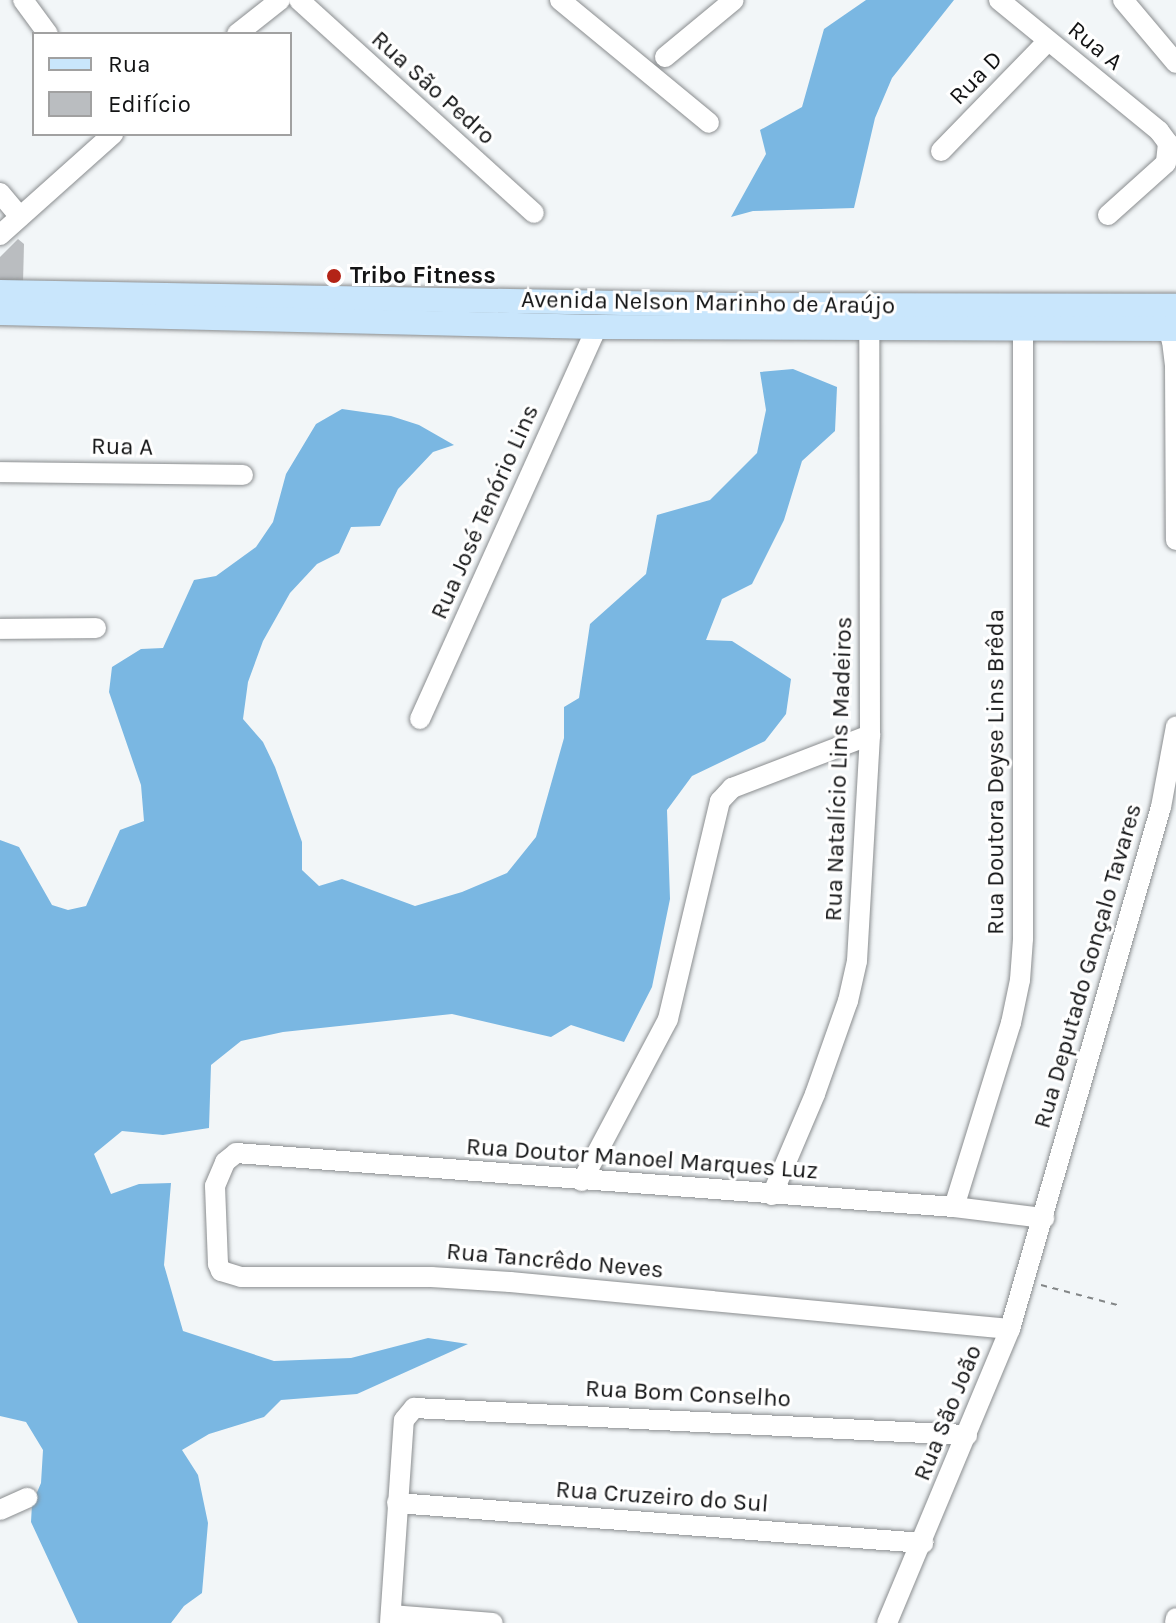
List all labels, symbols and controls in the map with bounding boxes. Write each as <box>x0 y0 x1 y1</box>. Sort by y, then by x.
street label: Rua A <box>1062 15 1128 77</box>
street label: Rua São Pedro <box>365 25 501 151</box>
legend <box>32 32 292 136</box>
street label: Rua D <box>943 45 1009 111</box>
text: Rua <box>108 50 150 78</box>
text: Edifício <box>108 90 191 118</box>
place label: Tribo Fitness <box>350 262 496 290</box>
marker: Tribo Fitness <box>325 267 343 285</box>
street label: Avenida Nelson Marinho de Araújo <box>521 285 895 321</box>
street label: Rua José Tenório Lins <box>425 400 545 624</box>
street label: Rua A <box>91 432 153 462</box>
street label: Rua Doutora Deyse Lins Brêda <box>982 609 1010 935</box>
street label: Rua Natalício Lins Madeiros <box>819 616 859 922</box>
street label: Rua Deputado Gonçalo Tavares <box>1028 800 1148 1132</box>
street label: Rua Doutor Manoel Marques Luz <box>465 1132 819 1186</box>
street label: Rua Tancrêdo Neves <box>445 1237 665 1285</box>
street label: Rua São João <box>908 1341 988 1485</box>
street label: Rua Bom Conselho <box>584 1374 792 1414</box>
street label: Rua Cruzeiro do Sul <box>555 1475 769 1519</box>

